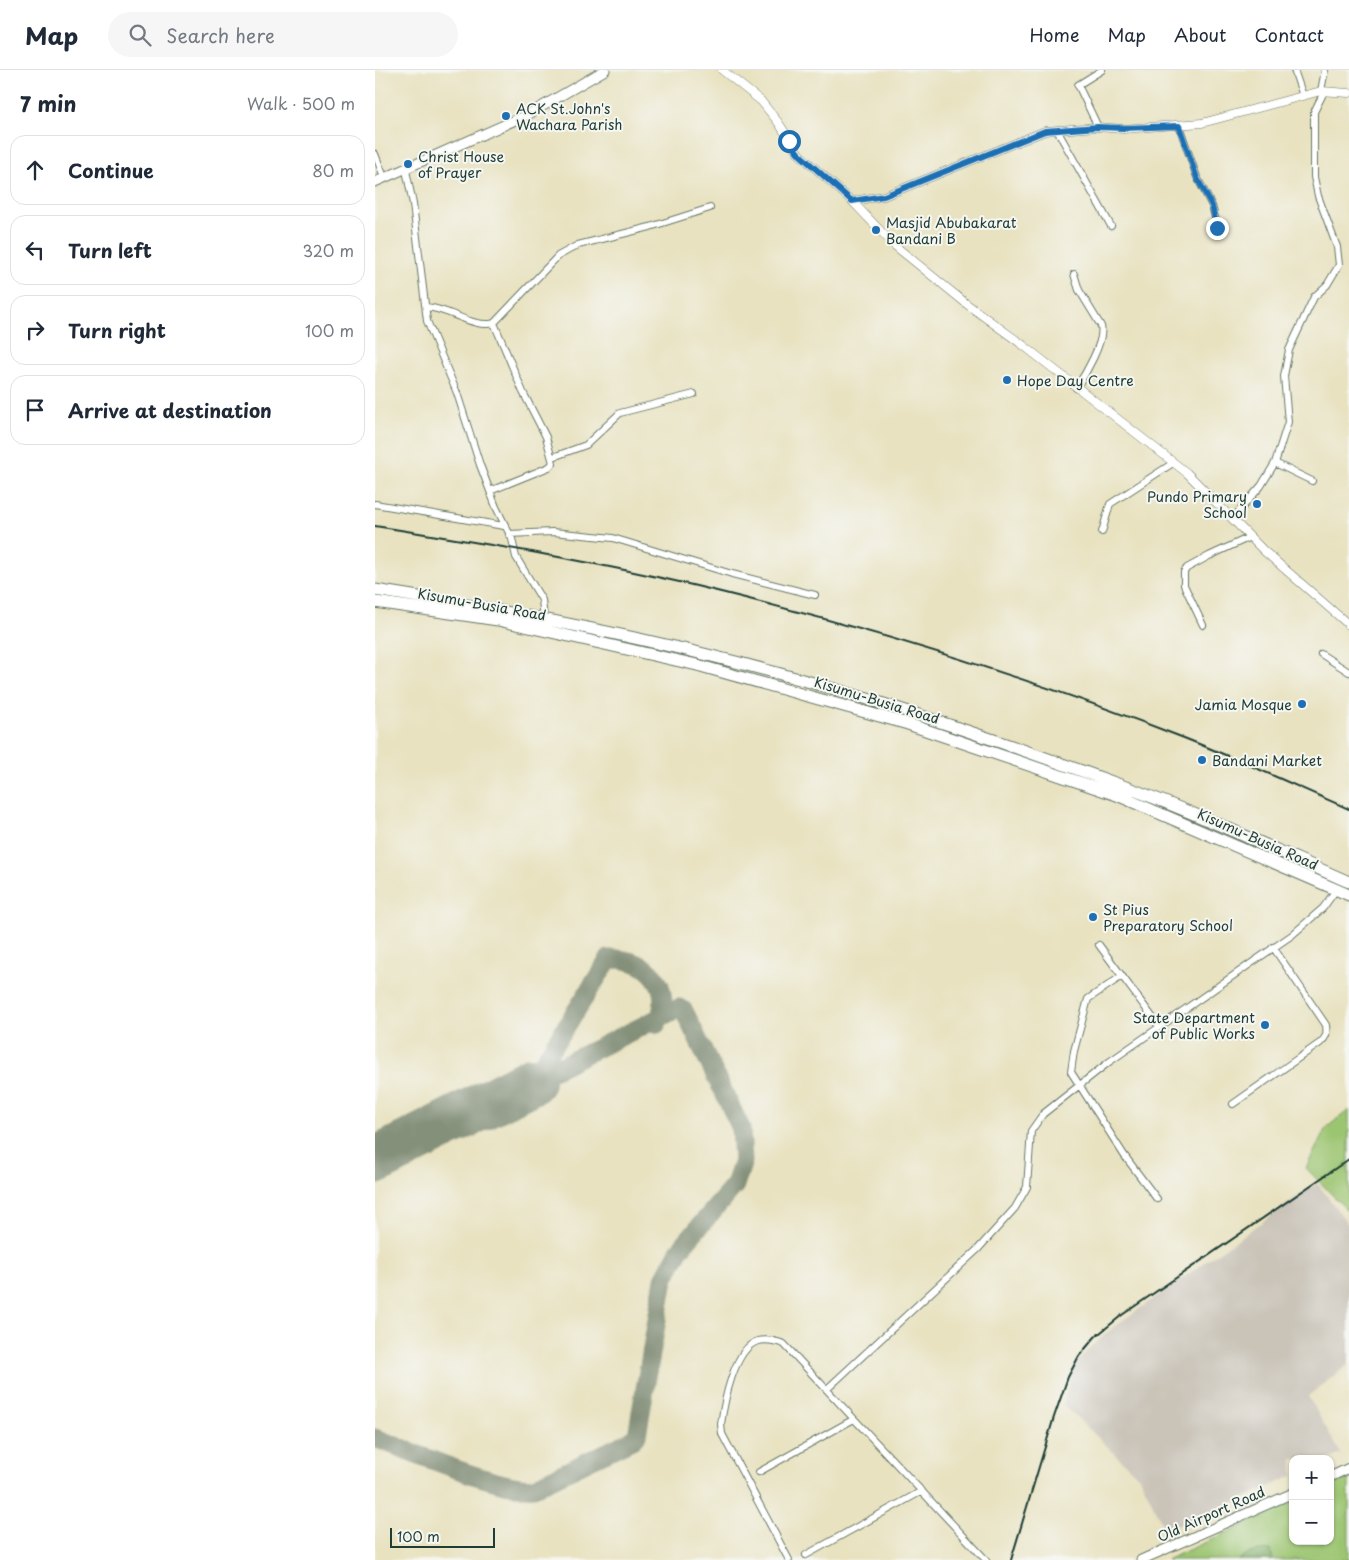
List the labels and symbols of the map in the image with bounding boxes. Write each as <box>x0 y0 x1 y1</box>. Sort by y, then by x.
place label: ACK St.John's Wachara Parish <box>516 98 622 135</box>
marker: ACK St.John's Wachara Parish <box>500 110 512 122</box>
route start <box>778 130 801 153</box>
place label: Christ House of Prayer <box>418 146 504 183</box>
marker: Christ House of Prayer <box>402 158 414 170</box>
place label: Masjid Abubakarat Bandani B <box>886 212 1017 249</box>
route end <box>1206 217 1229 240</box>
marker: Masjid Abubakarat Bandani B <box>870 224 882 236</box>
place label: Hope Day Centre <box>1017 370 1134 391</box>
marker: Hope Day Centre <box>1001 374 1013 386</box>
place label: Pundo Primary School <box>1147 486 1247 523</box>
marker: Pundo Primary School <box>1251 498 1263 510</box>
street label: Kisumu-Busia Road <box>416 582 548 626</box>
street label: Kisumu-Busia Road <box>812 671 942 729</box>
place label: Jamia Mosque <box>1195 694 1292 715</box>
marker: Jamia Mosque <box>1296 698 1308 710</box>
place label: Bandani Market <box>1212 750 1322 771</box>
marker: Bandani Market <box>1196 754 1208 766</box>
street label: Kisumu-Busia Road <box>1194 803 1322 875</box>
place label: St Pius Preparatory School <box>1103 899 1233 936</box>
marker: St Pius Preparatory School <box>1087 911 1099 923</box>
place label: State Department of Public Works <box>1133 1007 1255 1044</box>
marker: State Department of Public Works <box>1259 1019 1271 1031</box>
street label: Old Airport Road <box>1154 1481 1268 1547</box>
scale bar <box>390 1525 495 1548</box>

